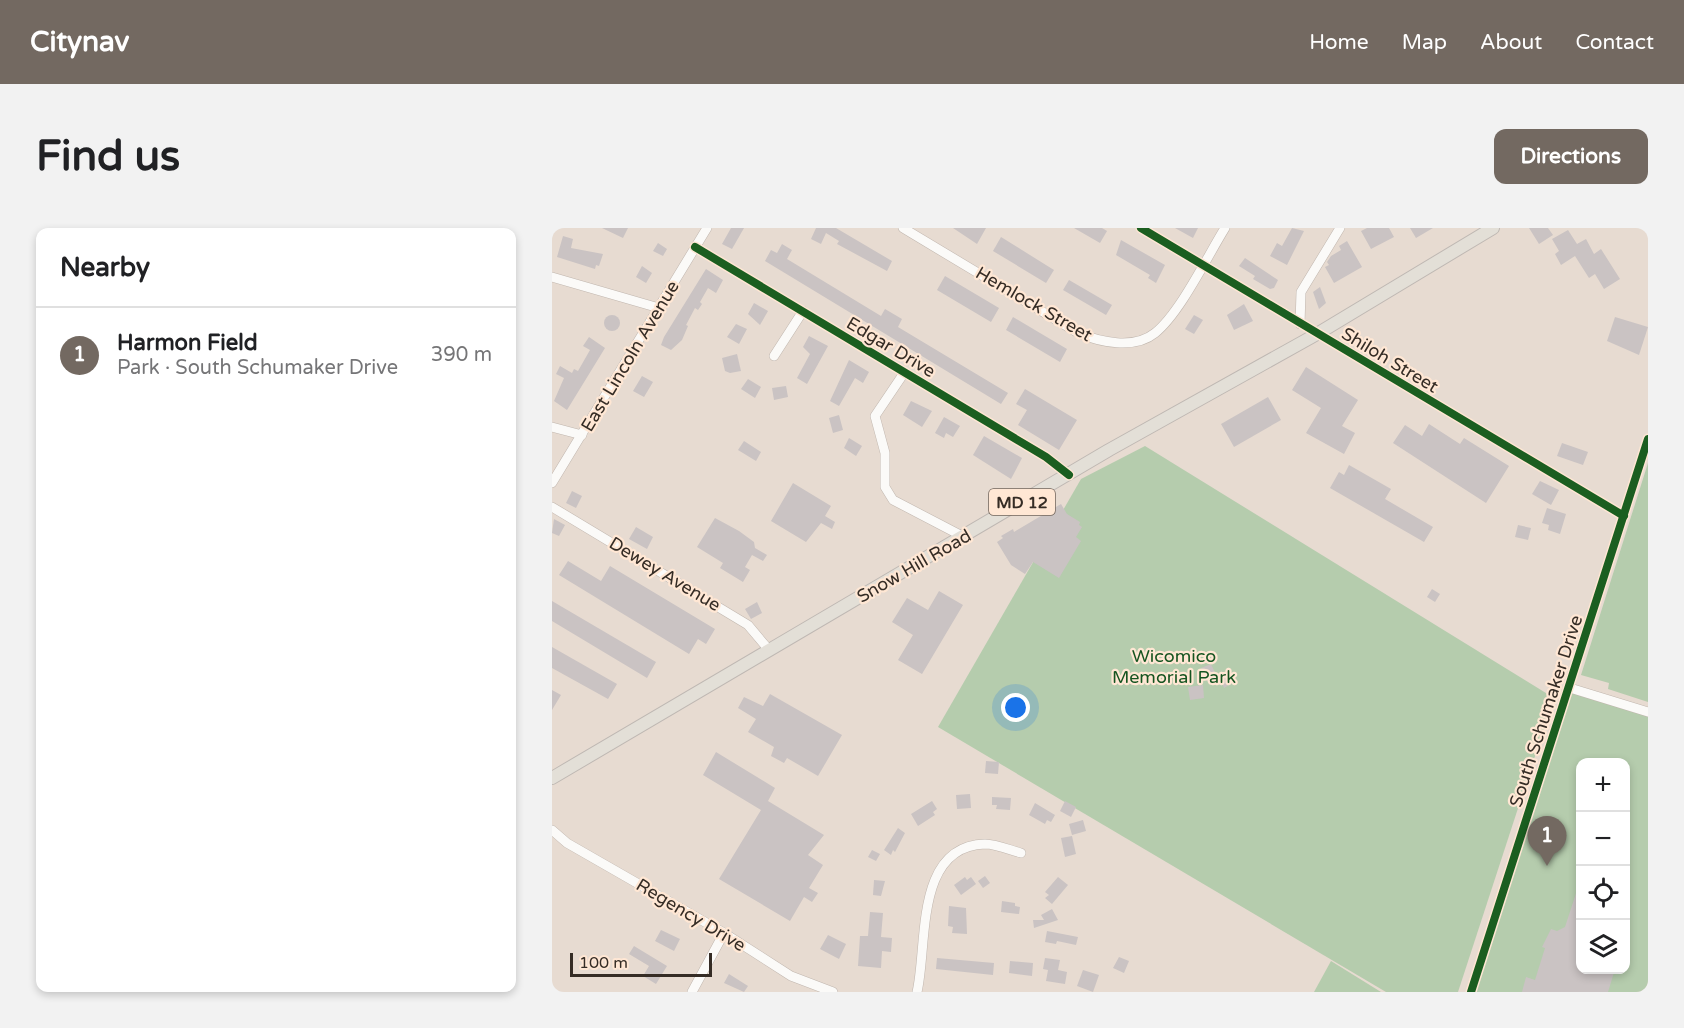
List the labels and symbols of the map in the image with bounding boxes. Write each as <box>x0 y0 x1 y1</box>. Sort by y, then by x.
street label: Hemlock Street <box>972 262 1096 346</box>
street label: East Lincoln Avenue <box>576 276 684 436</box>
street label: Edgar Drive <box>842 312 940 382</box>
street label: Shiloh Street <box>1338 323 1442 398</box>
road number: MD 12 <box>989 489 1055 515</box>
street label: Snow Hill Road <box>853 524 975 608</box>
street label: Dewey Avenue <box>605 532 725 616</box>
street label: South Schumaker Drive <box>1505 612 1587 810</box>
park label: Wicomico Memorial Park <box>1112 645 1236 688</box>
your location <box>1001 693 1030 722</box>
pin: 1 <box>1528 816 1566 866</box>
street label: Regency Drive <box>632 874 750 956</box>
scale bar <box>570 950 712 978</box>

